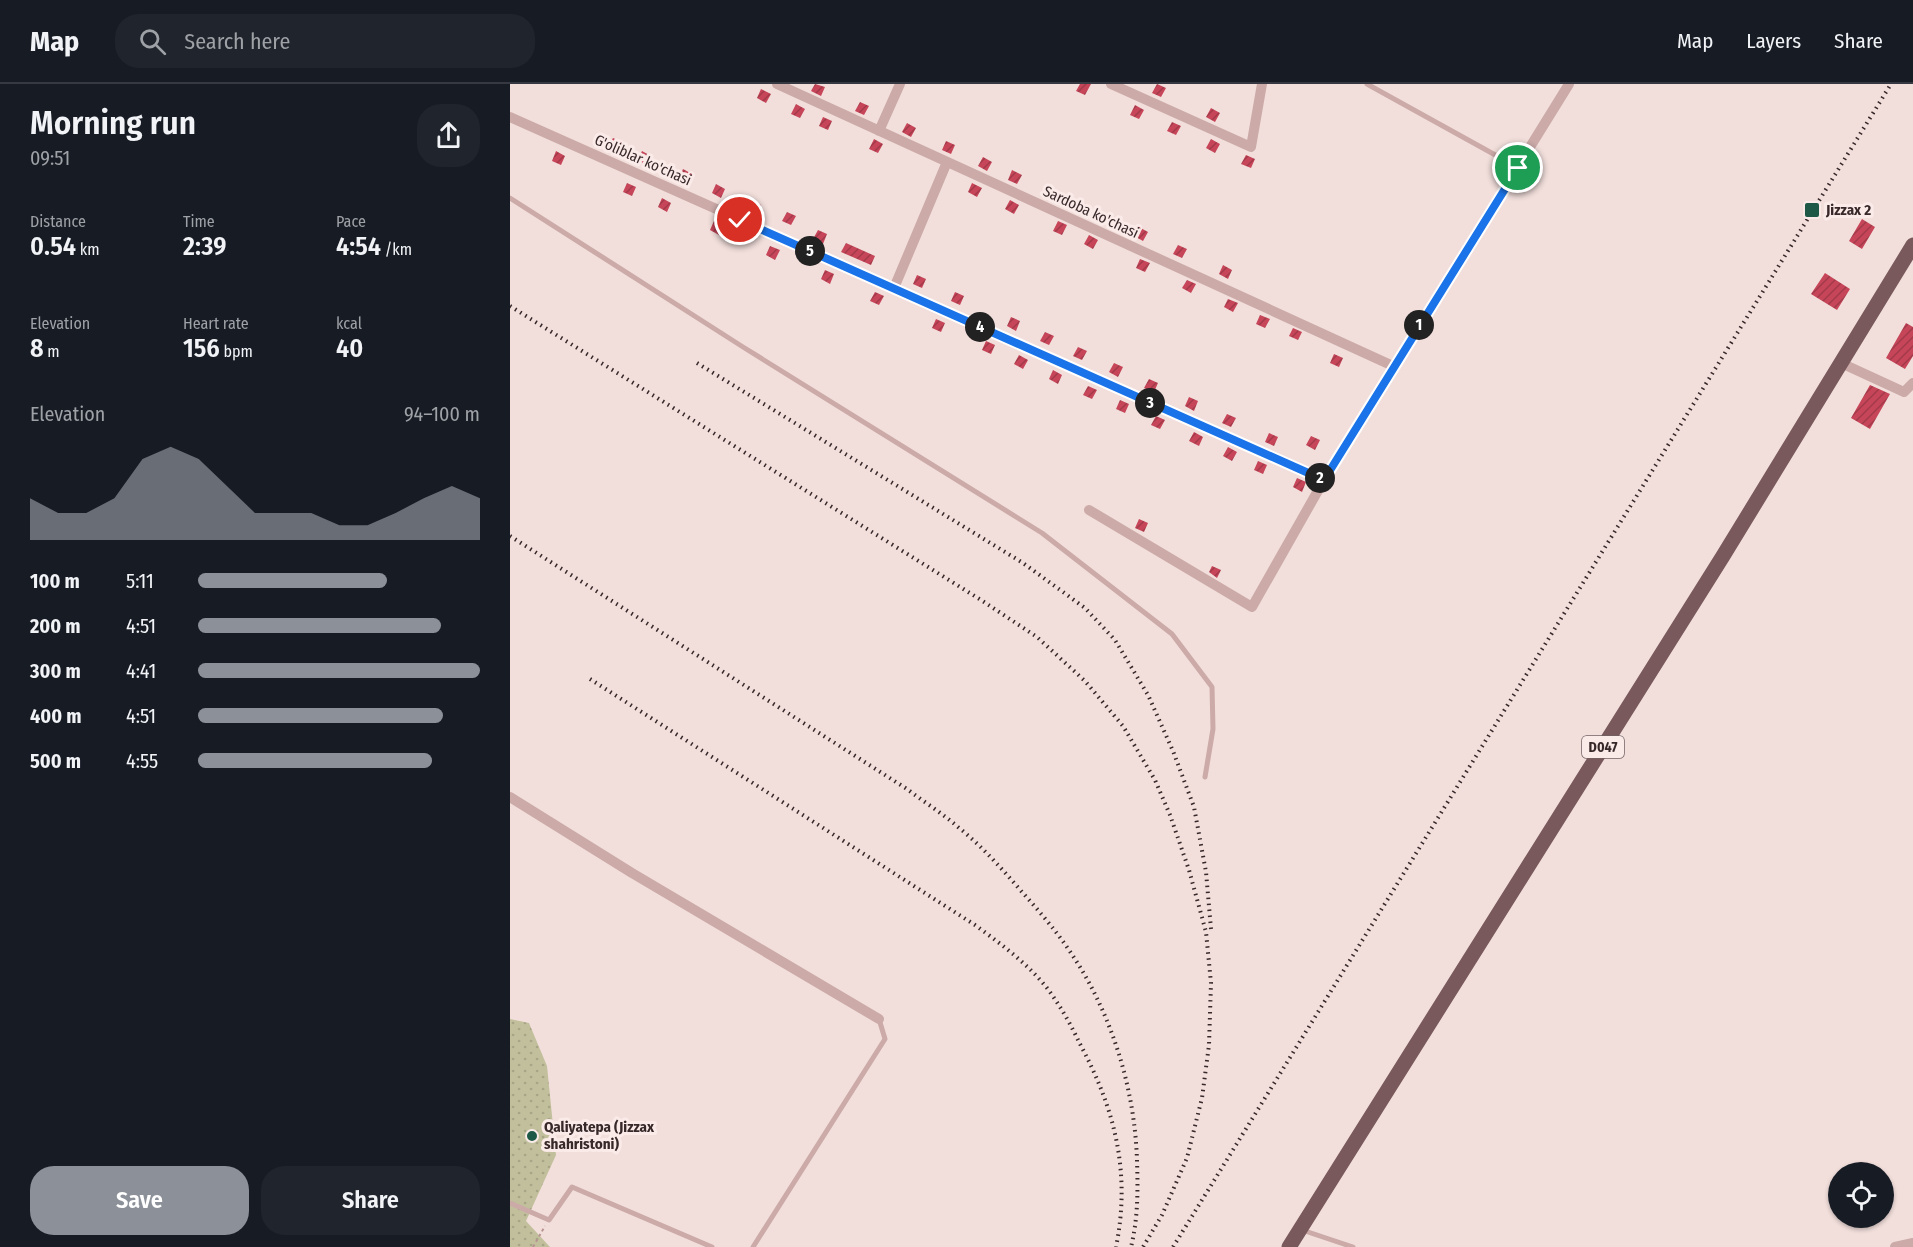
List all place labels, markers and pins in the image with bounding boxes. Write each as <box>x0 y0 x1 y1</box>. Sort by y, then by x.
pin <box>1492 142 1543 193</box>
pin <box>714 194 765 245</box>
marker: Jizzax 2 <box>1803 201 1821 219</box>
place label: Jizzax 2 <box>1825 201 1871 219</box>
pin: 5 <box>795 236 825 266</box>
pin: 1 <box>1404 310 1434 340</box>
pin: 4 <box>965 312 995 342</box>
pin: 3 <box>1135 388 1165 418</box>
pin: 2 <box>1305 463 1335 493</box>
place label: Qaliyatepa (Jizzax shahristoni) <box>544 1118 655 1153</box>
marker: Qaliyatepa (Jizzax shahristoni) <box>525 1129 539 1143</box>

